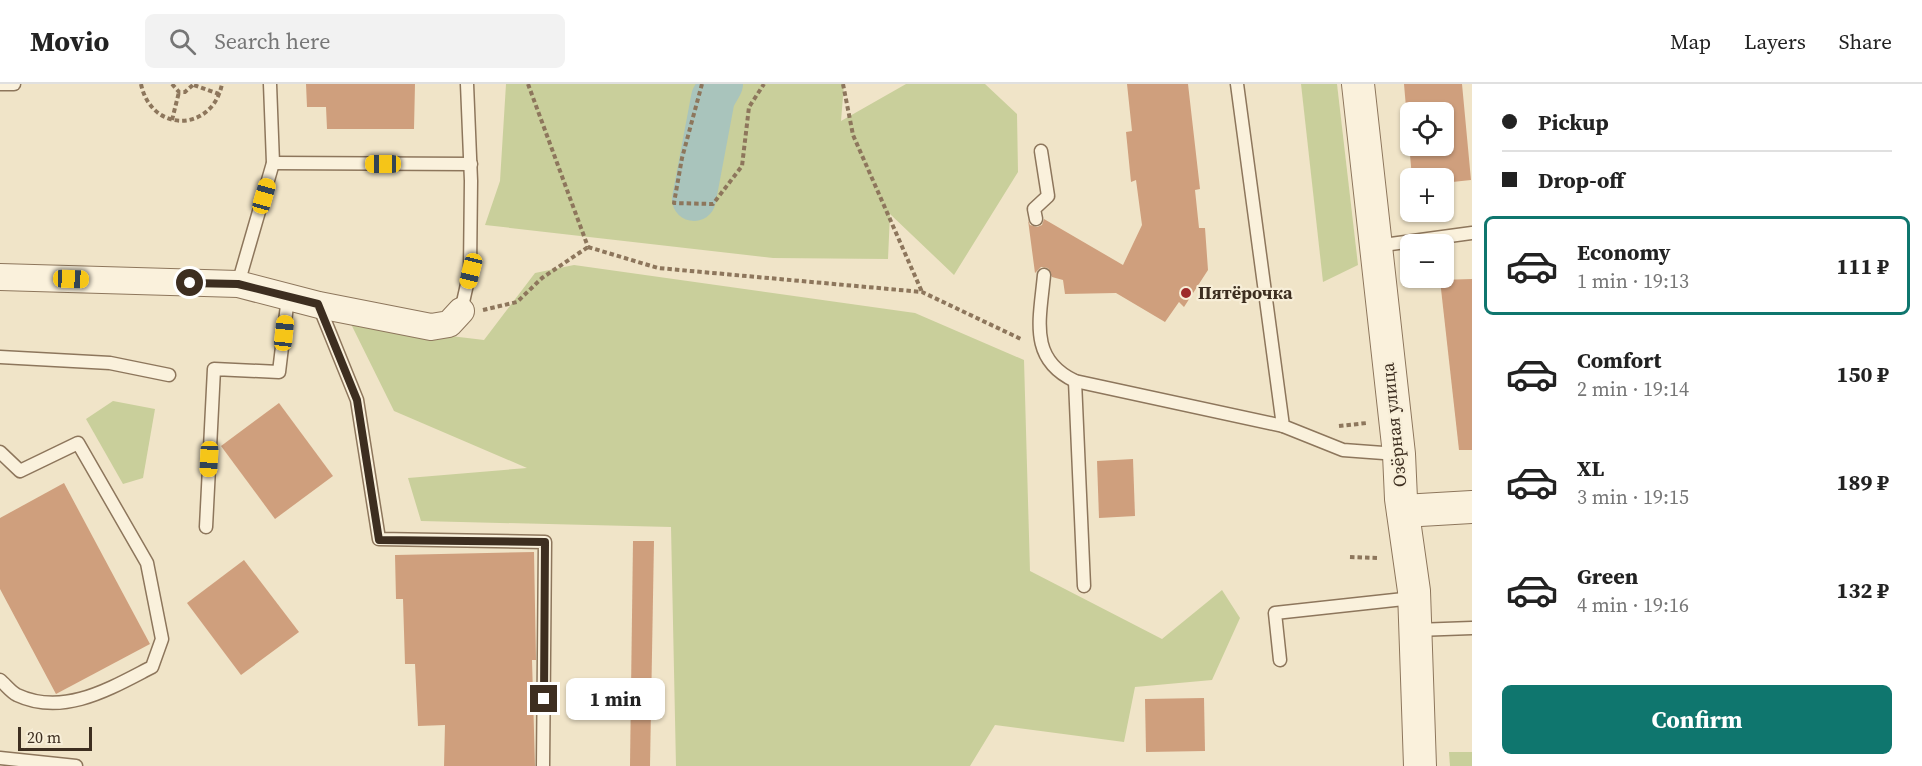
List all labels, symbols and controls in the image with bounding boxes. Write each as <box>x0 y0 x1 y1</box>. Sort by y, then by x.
search box <box>145 14 565 68</box>
text: Movio <box>30 22 109 60</box>
icon: search <box>166 25 199 58</box>
text: Search here <box>214 26 330 56</box>
text: Map <box>1670 27 1711 56</box>
text: Layers <box>1744 27 1806 56</box>
text: Share <box>1839 27 1892 56</box>
map controls <box>1400 102 1454 288</box>
button: locate <box>1400 102 1454 156</box>
text: Pickup <box>1538 107 1609 137</box>
car <box>365 155 401 173</box>
text: Drop-off <box>1538 165 1624 195</box>
button: + <box>1400 168 1454 222</box>
car <box>250 176 278 216</box>
button: − <box>1400 234 1454 288</box>
text: Economy <box>1577 237 1671 267</box>
icon: car <box>1505 239 1559 293</box>
car <box>458 251 484 291</box>
text: 111 ₽ <box>1837 251 1889 281</box>
text: 1 min · 19:13 <box>1577 267 1689 295</box>
car <box>53 269 89 289</box>
route start <box>176 269 203 296</box>
place label: Пятёрочка <box>1198 280 1293 305</box>
marker: Пятёрочка <box>1179 286 1193 300</box>
car <box>273 314 295 352</box>
text: Comfort <box>1577 345 1661 375</box>
icon: car <box>1505 347 1559 401</box>
text: 150 ₽ <box>1837 359 1889 389</box>
street label: Озёрная улица <box>1374 361 1412 489</box>
text: 2 min · 19:14 <box>1577 375 1689 403</box>
car <box>199 441 219 477</box>
text: XL <box>1577 453 1604 483</box>
icon: car <box>1505 455 1559 509</box>
text: 189 ₽ <box>1837 467 1889 497</box>
text: 3 min · 19:15 <box>1577 483 1689 511</box>
text: Green <box>1577 561 1638 591</box>
icon: car <box>1505 563 1559 617</box>
text: 132 ₽ <box>1837 575 1889 605</box>
text: 4 min · 19:16 <box>1577 591 1689 619</box>
callout: 1 min <box>565 678 664 720</box>
route end <box>530 685 557 712</box>
text: 1 min <box>590 685 641 713</box>
button: Confirm <box>1502 685 1892 754</box>
scale bar <box>18 724 92 752</box>
text: 20 m <box>27 726 61 748</box>

